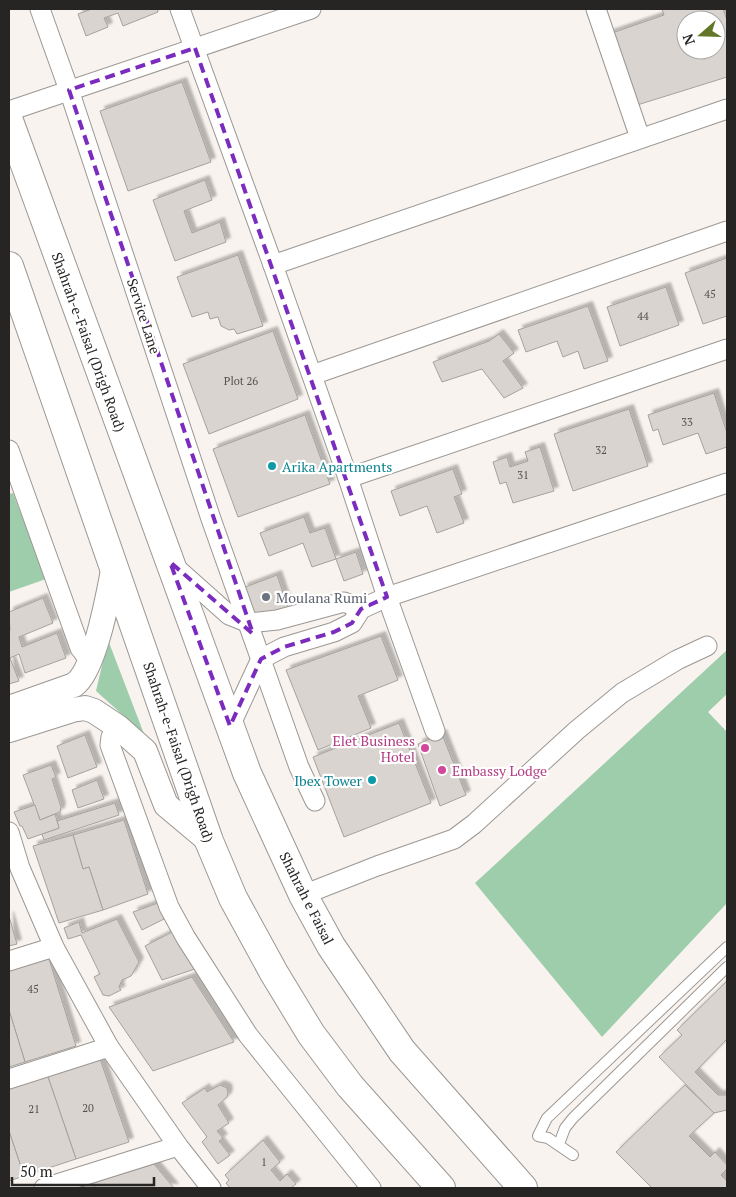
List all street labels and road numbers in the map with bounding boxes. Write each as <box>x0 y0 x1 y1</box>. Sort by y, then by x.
street label: Shahrah-e-Faisal (Drigh Road) <box>48 250 130 434</box>
street label: Service Lane <box>123 276 165 356</box>
street label: Shahrah-e-Faisal (Drigh Road) <box>139 659 219 845</box>
street label: Shahrah e Faisal <box>275 848 339 948</box>

